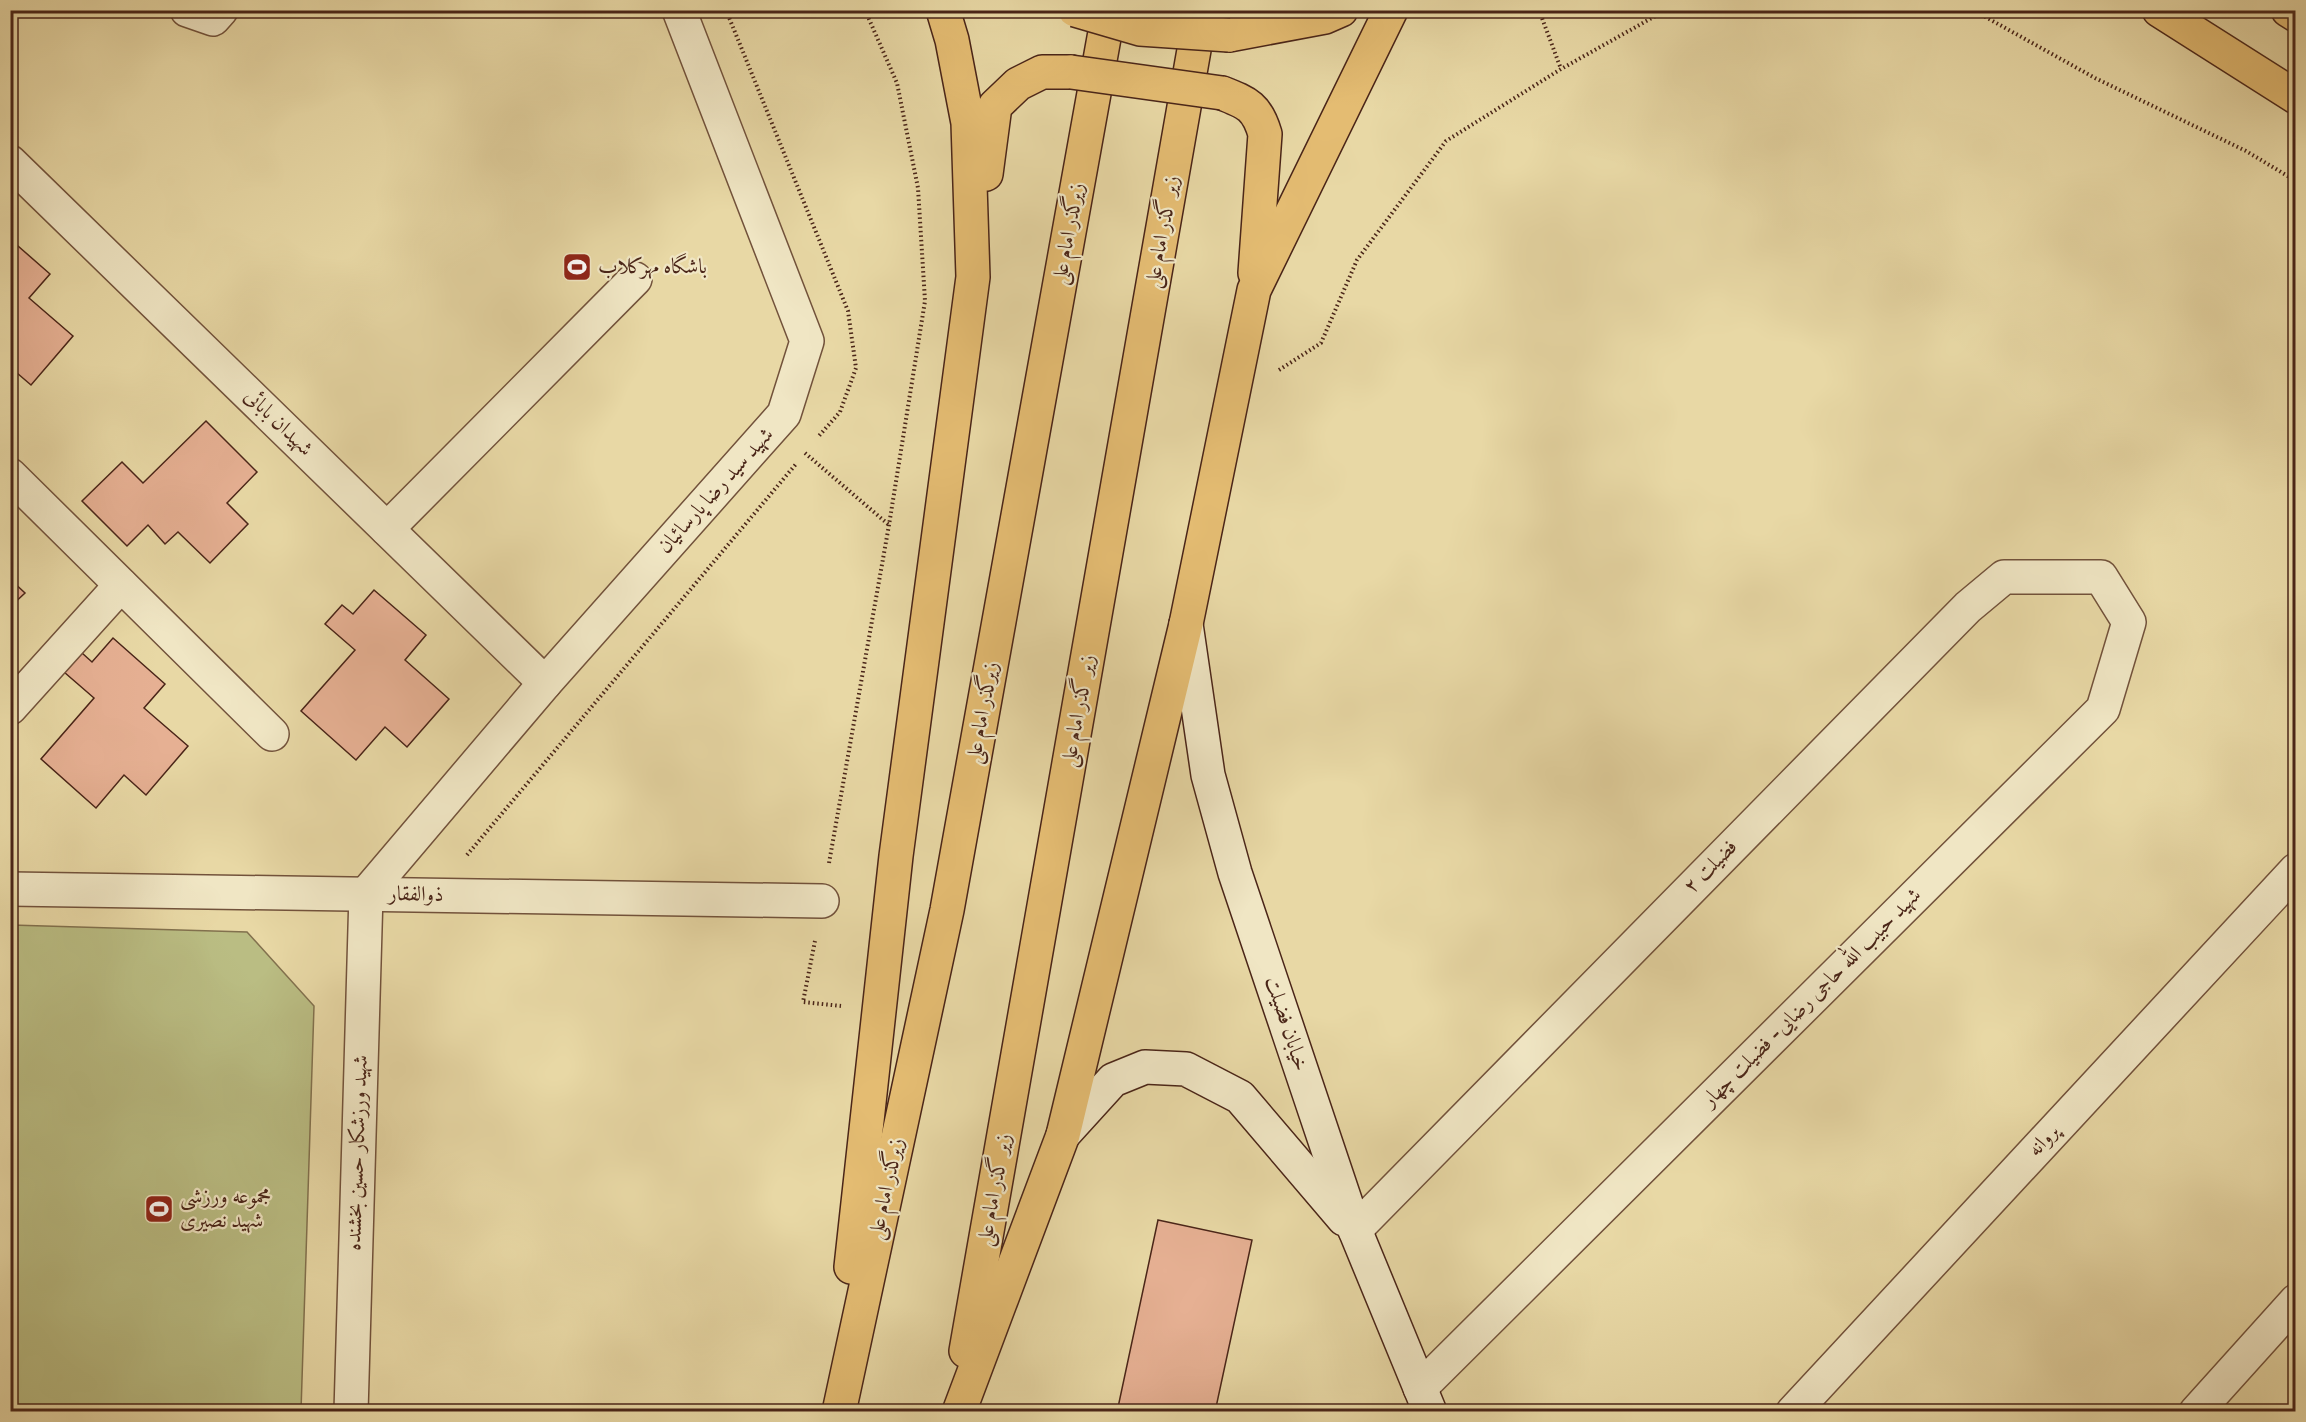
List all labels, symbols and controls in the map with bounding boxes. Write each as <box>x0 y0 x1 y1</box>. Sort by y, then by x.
street label: زیر گذر امام علی <box>1137 173 1189 291</box>
street label: زیرگذر امام علی <box>1044 180 1094 288</box>
sports icon: باشگاه مهرکلاب <box>561 251 593 283</box>
place label: باشگاه مهرکلاب <box>598 253 707 281</box>
street label: شهیدان بابائی <box>238 383 318 463</box>
street label: شهید سید رضا پارسائیان <box>652 422 780 560</box>
street label: زیر گذر امام علی <box>1053 652 1105 770</box>
street label: زیرگذر امام علی <box>958 659 1008 767</box>
street label: فضیلت ۲ <box>1678 834 1744 900</box>
street label: شهید حبیب الله حاجی رضایی- فضیلت چهار <box>1692 879 1928 1115</box>
street label: ذوالفقار <box>386 881 444 909</box>
street label: خیابان فضیلت <box>1258 973 1314 1075</box>
street label: شهید ورزشکار حسین بخشنده <box>341 1055 375 1251</box>
street label: پروانه <box>2022 1117 2067 1163</box>
street label: زیر گذر امام علی <box>969 1131 1021 1249</box>
street label: زیرگذر امام علی <box>860 1135 914 1243</box>
place label: مجموعه ورزشی شهید نصیری <box>180 1184 271 1235</box>
sports icon: مجموعه ورزشی شهید نصیری <box>143 1193 175 1225</box>

